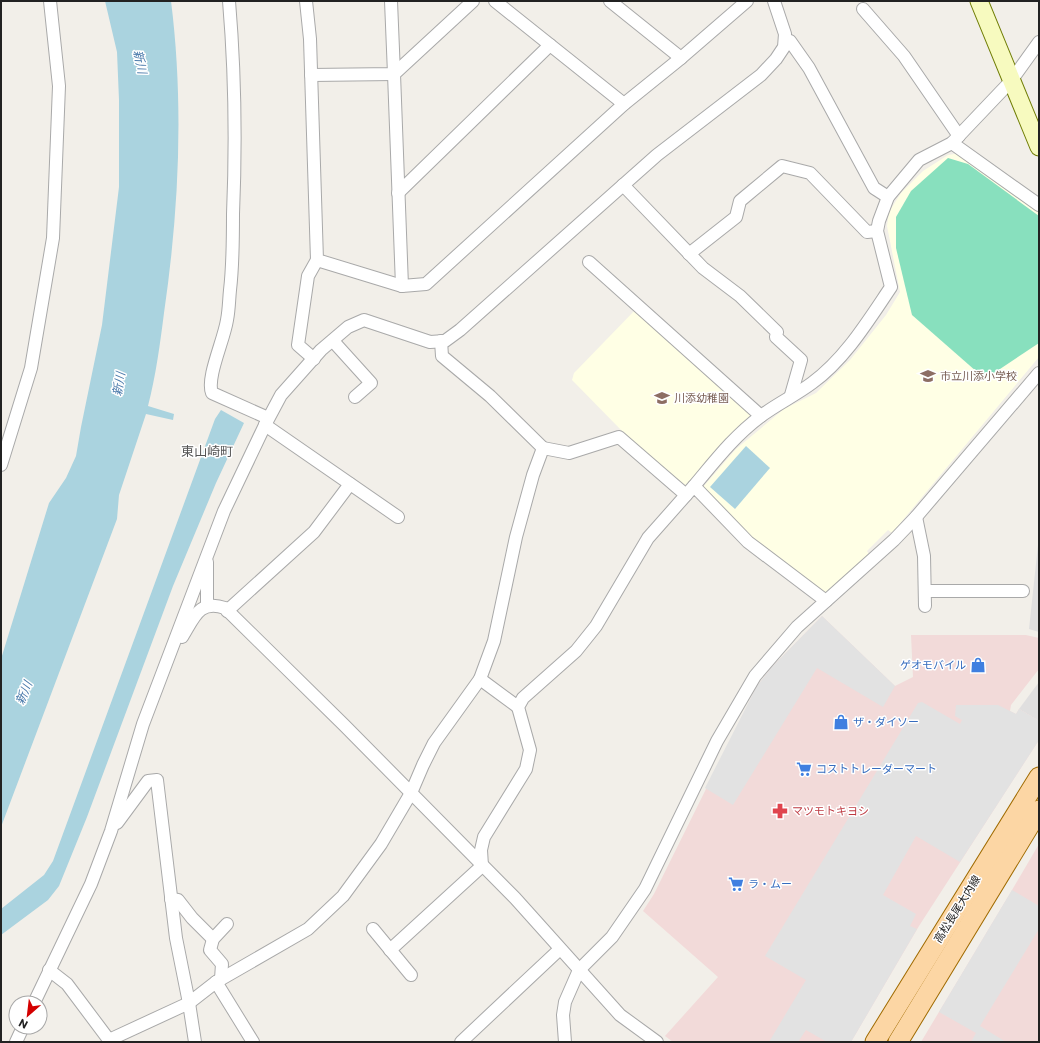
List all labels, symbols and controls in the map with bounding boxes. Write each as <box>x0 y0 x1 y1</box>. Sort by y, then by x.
water label: 新川 <box>132 49 151 77</box>
school or university icon: 市立川添小学校 <box>919 367 937 385</box>
water label: 新川 <box>109 369 127 397</box>
place label: 市立川添小学校 <box>940 369 1017 382</box>
school or university icon: 川添幼稚園 <box>653 389 671 407</box>
place label: 川添幼稚園 <box>674 391 729 404</box>
district label: 東山崎町 <box>181 443 233 459</box>
shop icon: ゲオモバイル <box>969 656 987 674</box>
place label: ゲオモバイル <box>900 658 966 671</box>
water label: 新川 <box>12 677 35 706</box>
shop icon: ザ・ダイソー <box>832 713 850 731</box>
place label: ザ・ダイソー <box>853 715 919 728</box>
supermarket icon: コストトレーダーマート <box>795 760 813 778</box>
place label: コストトレーダーマート <box>816 762 937 775</box>
pharmacy icon: マツモトキヨシ <box>771 802 789 820</box>
place label: マツモトキヨシ <box>792 804 869 817</box>
street label: 高松長尾大内線 <box>931 873 982 945</box>
supermarket icon: ラ・ムー <box>727 875 745 893</box>
place label: ラ・ムー <box>748 877 792 890</box>
north arrow <box>8 995 48 1035</box>
text: N <box>16 1017 30 1032</box>

